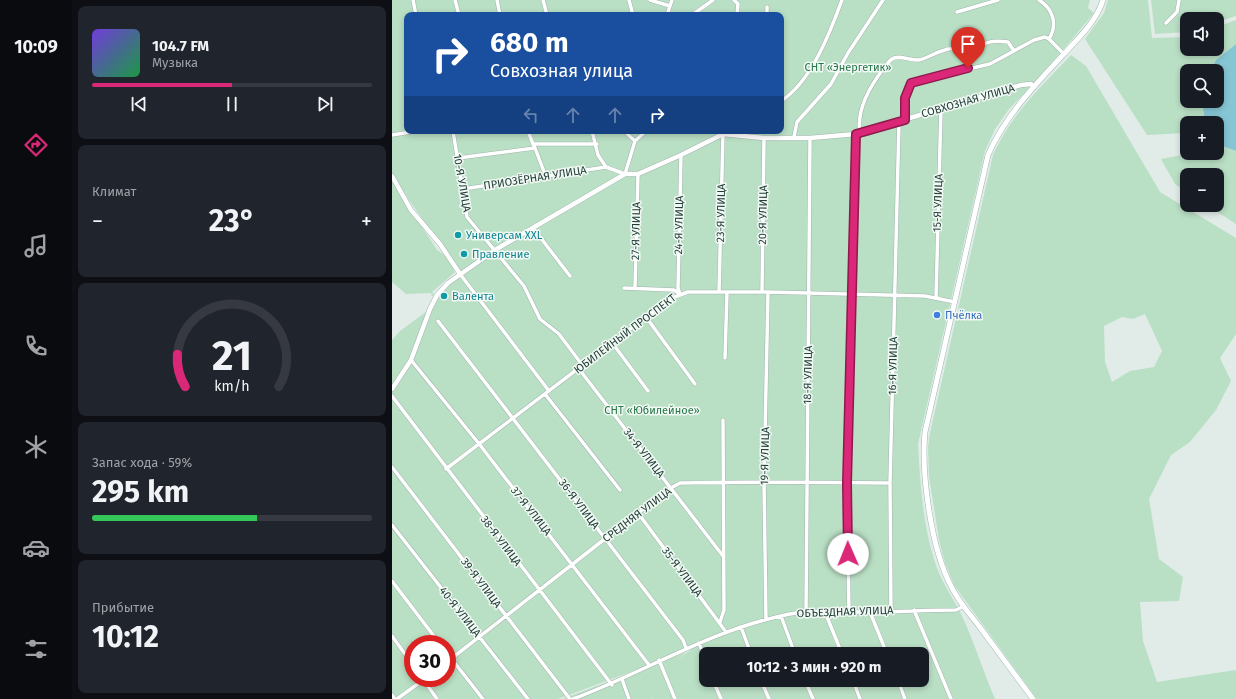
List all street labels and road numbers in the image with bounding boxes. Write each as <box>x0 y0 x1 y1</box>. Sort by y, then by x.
street label: СОВХОЗНАЯ УЛИЦА <box>920 81 1017 121</box>
street label: 10-Я УЛИЦА <box>450 153 474 214</box>
street label: ПРИОЗЁРНАЯ УЛИЦА <box>482 162 588 193</box>
street label: 15-Я УЛИЦА <box>930 173 946 232</box>
street label: 23-Я УЛИЦА <box>714 183 728 243</box>
street label: 20-Я УЛИЦА <box>756 184 770 245</box>
street label: 24-Я УЛИЦА <box>672 195 686 255</box>
street label: 27-Я УЛИЦА <box>629 201 643 260</box>
street label: ЮБИЛЕЙНЫЙ ПРОСПЕКТ <box>571 291 679 377</box>
street label: 16-Я УЛИЦА <box>886 336 900 395</box>
street label: 18-Я УЛИЦА <box>801 345 815 404</box>
street label: 34-Я УЛИЦА <box>621 426 668 481</box>
street label: 19-Я УЛИЦА <box>758 426 772 485</box>
street label: 36-Я УЛИЦА <box>556 476 602 532</box>
street label: 37-Я УЛИЦА <box>508 484 554 538</box>
street label: СРЕДНЯЯ УЛИЦА <box>600 484 675 545</box>
street label: 38-Я УЛИЦА <box>478 513 525 569</box>
street label: 35-Я УЛИЦА <box>659 545 705 600</box>
street label: 39-Я УЛИЦА <box>458 556 504 611</box>
street label: 40-Я УЛИЦА <box>436 584 484 640</box>
street label: ОБЪЕЗДНАЯ УЛИЦА <box>796 604 894 620</box>

